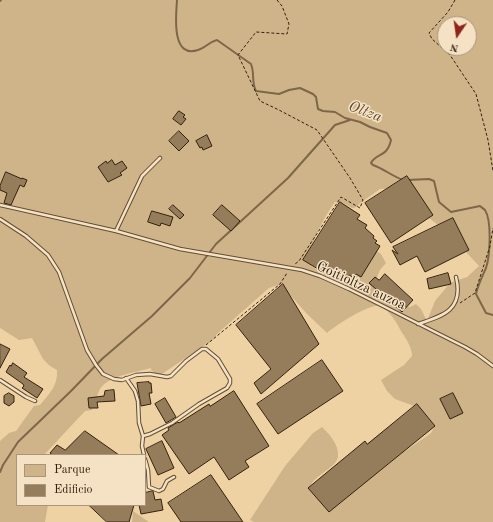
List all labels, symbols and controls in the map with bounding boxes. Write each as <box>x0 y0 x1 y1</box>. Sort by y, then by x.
north arrow <box>437 16 477 56</box>
text: N <box>449 41 460 54</box>
water label: Oltza <box>346 97 384 127</box>
street label: Goitioltza auzoa <box>314 258 408 314</box>
legend <box>16 454 146 506</box>
text: Parque <box>54 464 90 476</box>
text: Edificio <box>54 484 93 496</box>

